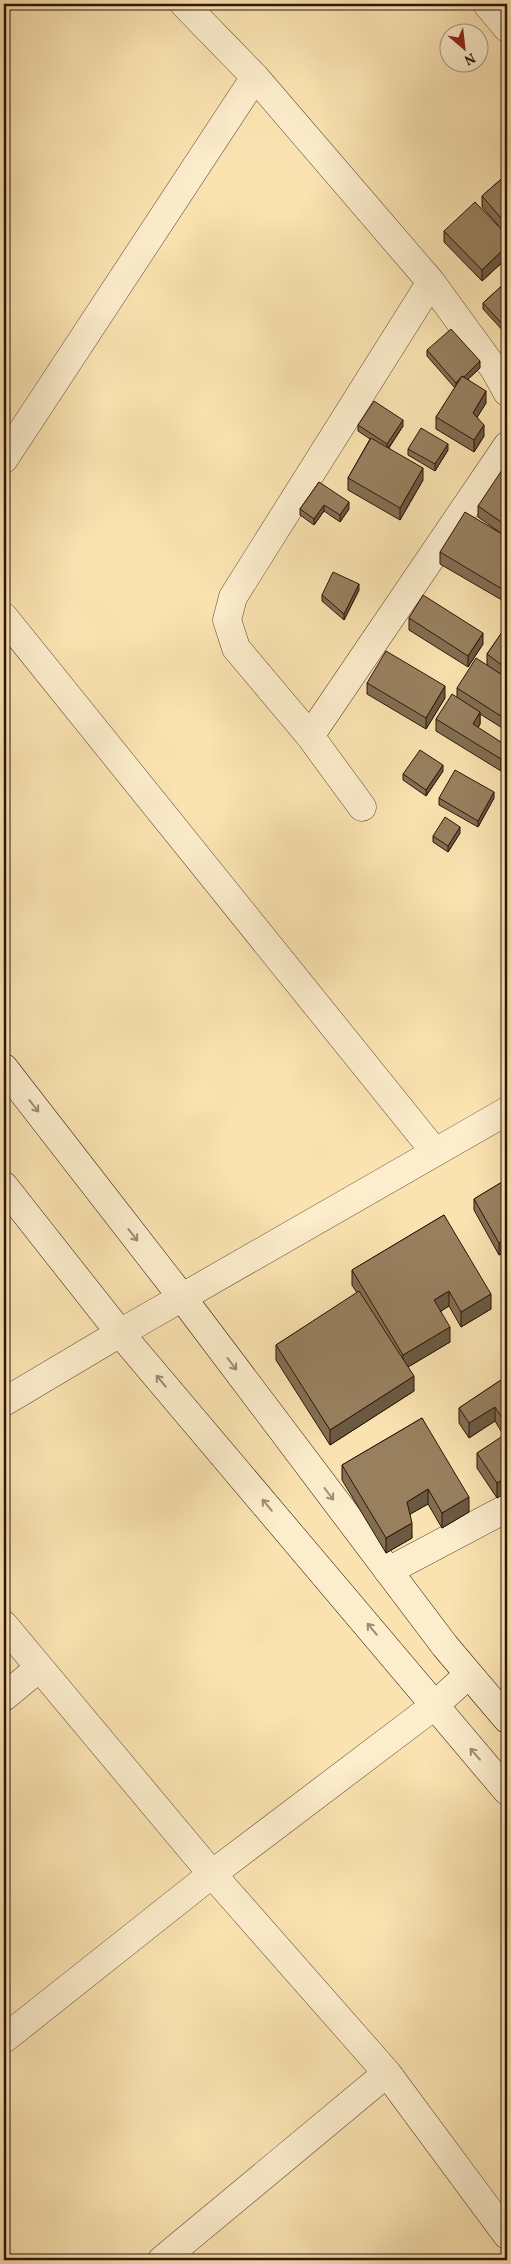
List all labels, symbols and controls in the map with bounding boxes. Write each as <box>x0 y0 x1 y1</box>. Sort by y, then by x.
north arrow <box>438 22 488 72</box>
text: N <box>460 47 478 69</box>
one-way arrow <box>28 1099 39 1112</box>
one-way arrow <box>128 1228 139 1241</box>
one-way arrow <box>227 1357 237 1371</box>
one-way arrow <box>156 1375 167 1388</box>
one-way arrow <box>324 1487 335 1500</box>
one-way arrow <box>261 1499 272 1512</box>
one-way arrow <box>366 1622 377 1635</box>
one-way arrow <box>470 1748 481 1761</box>

